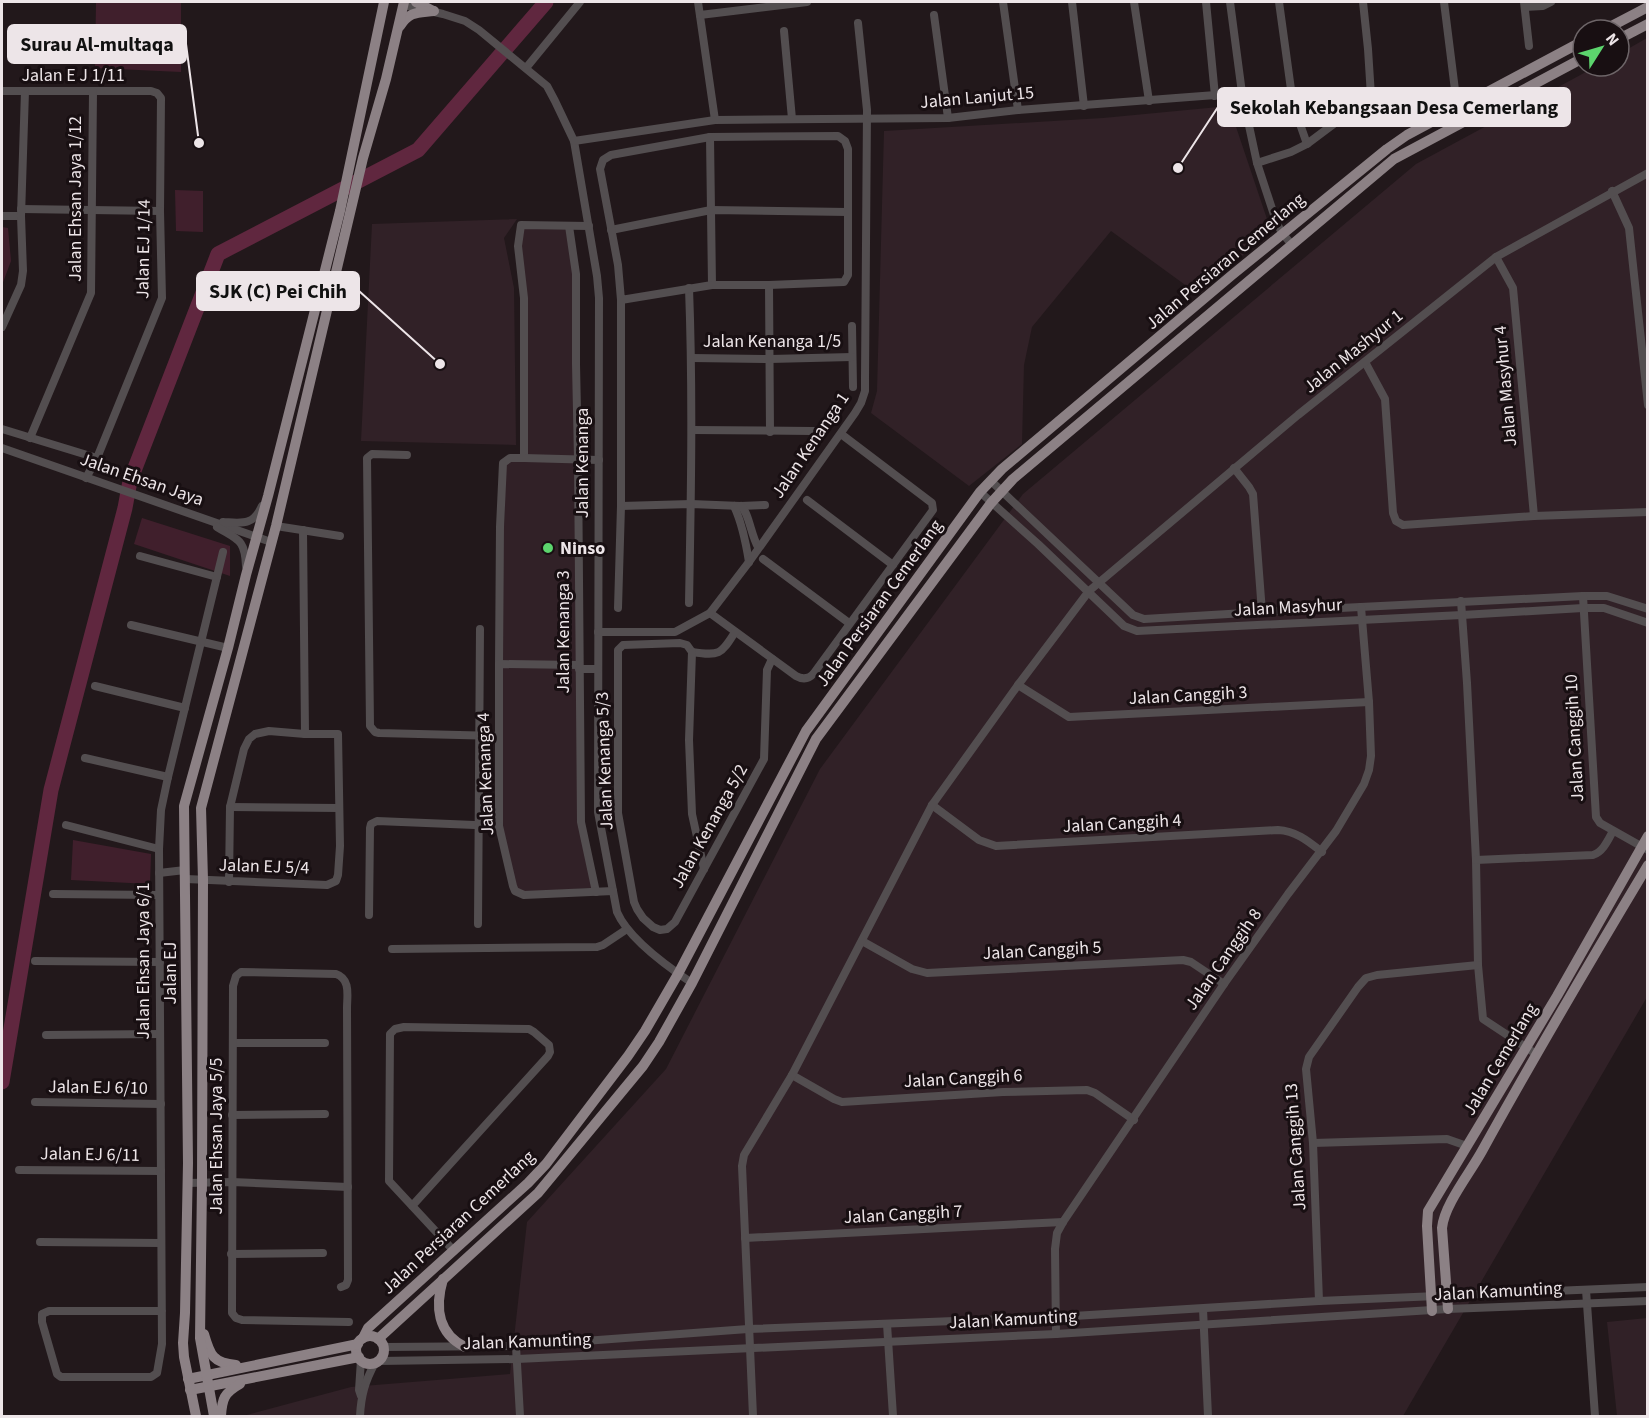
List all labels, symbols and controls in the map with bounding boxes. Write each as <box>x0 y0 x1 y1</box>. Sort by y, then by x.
north arrow <box>1571 18 1631 78</box>
callout: Surau Al-multaqa <box>8 25 186 63</box>
text: N <box>1600 29 1624 50</box>
text: Surau Al-multaqa <box>20 31 174 59</box>
street label: Jalan E J 1/11 <box>21 63 125 88</box>
street label: Jalan Lanjut 15 <box>919 80 1035 115</box>
callout: Sekolah Kebangsaan Desa Cemerlang <box>1218 88 1570 126</box>
text: Sekolah Kebangsaan Desa Cemerlang <box>1230 94 1559 122</box>
street label: Jalan Ehsan Jaya 1/12 <box>63 116 88 282</box>
street label: Jalan Persiaran Cemerlang <box>1140 187 1310 336</box>
street label: Jalan EJ 1/14 <box>130 199 157 299</box>
callout: SJK (C) Pei Chih <box>197 272 359 310</box>
text: SJK (C) Pei Chih <box>209 278 347 306</box>
street label: Jalan Mashyur 1 <box>1298 304 1408 399</box>
street label: Jalan Masyhur 4 <box>1488 324 1523 447</box>
street label: Jalan Kenanga 1/5 <box>703 329 841 354</box>
street label: Jalan Kenanga 1 <box>766 387 855 503</box>
street label: Jalan Kenanga <box>570 408 595 518</box>
street label: Jalan Ehsan Jaya <box>77 447 207 512</box>
street label: Jalan Persiaran Cemerlang <box>810 515 949 692</box>
place label: Ninso <box>560 536 605 561</box>
marker: Ninso <box>541 541 555 555</box>
street label: Jalan Kenanga 3 <box>551 570 576 694</box>
street label: Jalan Masyhur <box>1233 592 1344 623</box>
street label: Jalan Canggih 10 <box>1559 673 1590 802</box>
street label: Jalan Canggih 3 <box>1128 680 1248 711</box>
street label: Jalan Kenanga 5/3 <box>590 691 619 831</box>
street label: Jalan Kenanga 4 <box>471 712 500 836</box>
street label: Jalan Kenanga 5/2 <box>665 760 754 893</box>
street label: Jalan Canggih 4 <box>1062 808 1182 839</box>
street label: Jalan EJ 5/4 <box>218 852 310 881</box>
street label: Jalan Ehsan Jaya 6/1 <box>131 883 156 1039</box>
street label: Jalan Canggih 8 <box>1179 903 1268 1015</box>
street label: Jalan Canggih 5 <box>982 935 1102 966</box>
street label: Jalan EJ <box>158 942 183 1004</box>
street label: Jalan Cemerlang <box>1457 999 1544 1120</box>
street label: Jalan Ehsan Jaya 5/5 <box>204 1058 229 1214</box>
street label: Jalan Canggih 6 <box>903 1063 1023 1094</box>
street label: Jalan EJ 6/10 <box>48 1074 148 1101</box>
street label: Jalan Canggih 13 <box>1279 1082 1312 1212</box>
street label: Jalan EJ 6/11 <box>40 1141 140 1168</box>
street label: Jalan Persiaran Cemerlang <box>376 1145 540 1300</box>
street label: Jalan Canggih 7 <box>843 1199 963 1230</box>
street label: Jalan Kamunting <box>1433 1276 1563 1307</box>
street label: Jalan Kamunting <box>948 1304 1078 1335</box>
street label: Jalan Kamunting <box>462 1327 592 1356</box>

